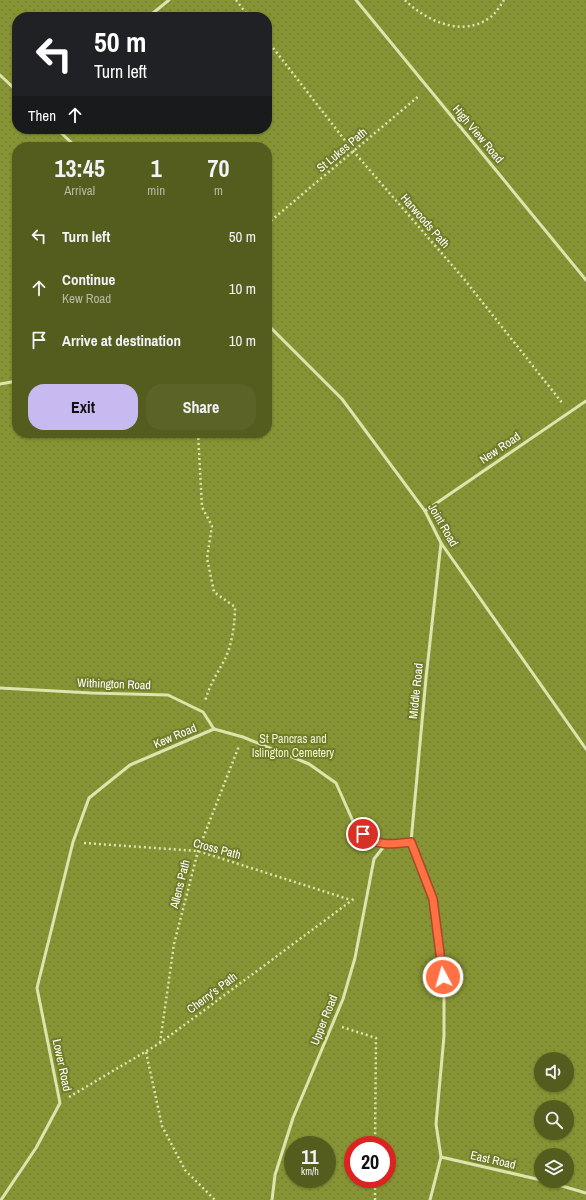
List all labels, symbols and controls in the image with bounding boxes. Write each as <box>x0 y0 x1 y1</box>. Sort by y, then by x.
text: 50 m <box>94 23 146 61</box>
icon: left <box>28 28 80 80</box>
text: Turn left <box>94 59 147 84</box>
street label: High View Road <box>449 101 507 167</box>
icon: ahead <box>64 104 86 126</box>
text: Then <box>28 105 56 126</box>
street label: St Lukes Path <box>313 124 371 176</box>
text: 13:45 <box>55 152 105 184</box>
text: 1 <box>151 152 162 184</box>
text: 70 <box>208 152 230 184</box>
text: Arrival <box>64 182 95 199</box>
text: min <box>147 182 165 199</box>
text: m <box>214 182 223 199</box>
street label: Harwoods Path <box>397 190 453 252</box>
icon: left <box>28 225 50 247</box>
text: Turn left <box>62 226 110 247</box>
text: 50 m <box>229 226 256 247</box>
text: Continue <box>62 269 115 290</box>
icon: ahead <box>28 277 50 299</box>
text: 10 m <box>229 278 256 299</box>
text: Kew Road <box>62 290 111 307</box>
icon: arrive <box>28 329 50 351</box>
text: Arrive at destination <box>62 330 181 351</box>
text: 10 m <box>229 330 256 351</box>
button: Exit <box>28 384 138 430</box>
button: Share <box>146 384 256 430</box>
street label: New Road <box>476 429 524 467</box>
street label: Joint Road <box>424 500 462 550</box>
street label: Middle Road <box>405 662 427 720</box>
street label: Withington Road <box>77 675 151 693</box>
street label: Kew Road <box>151 720 199 752</box>
park label: St Pancras and Islington Cemetery <box>252 731 334 761</box>
pin <box>346 817 380 851</box>
icon: arrive <box>352 823 374 845</box>
street label: Cross Path <box>191 835 243 863</box>
street label: Allens Path <box>166 858 194 911</box>
position arrow <box>422 956 464 998</box>
street label: Cherry's Path <box>184 969 240 1017</box>
street label: Upper Road <box>307 992 341 1048</box>
street label: Lower Road <box>49 1037 75 1093</box>
map controls <box>534 1052 574 1188</box>
button: sound <box>534 1052 574 1092</box>
button: search <box>534 1100 574 1140</box>
speed limit sign: 20 <box>344 1136 396 1188</box>
text: 11 <box>301 1143 319 1170</box>
street label: East Road <box>469 1147 517 1173</box>
button: layers <box>534 1148 574 1188</box>
text: km/h <box>301 1165 319 1178</box>

